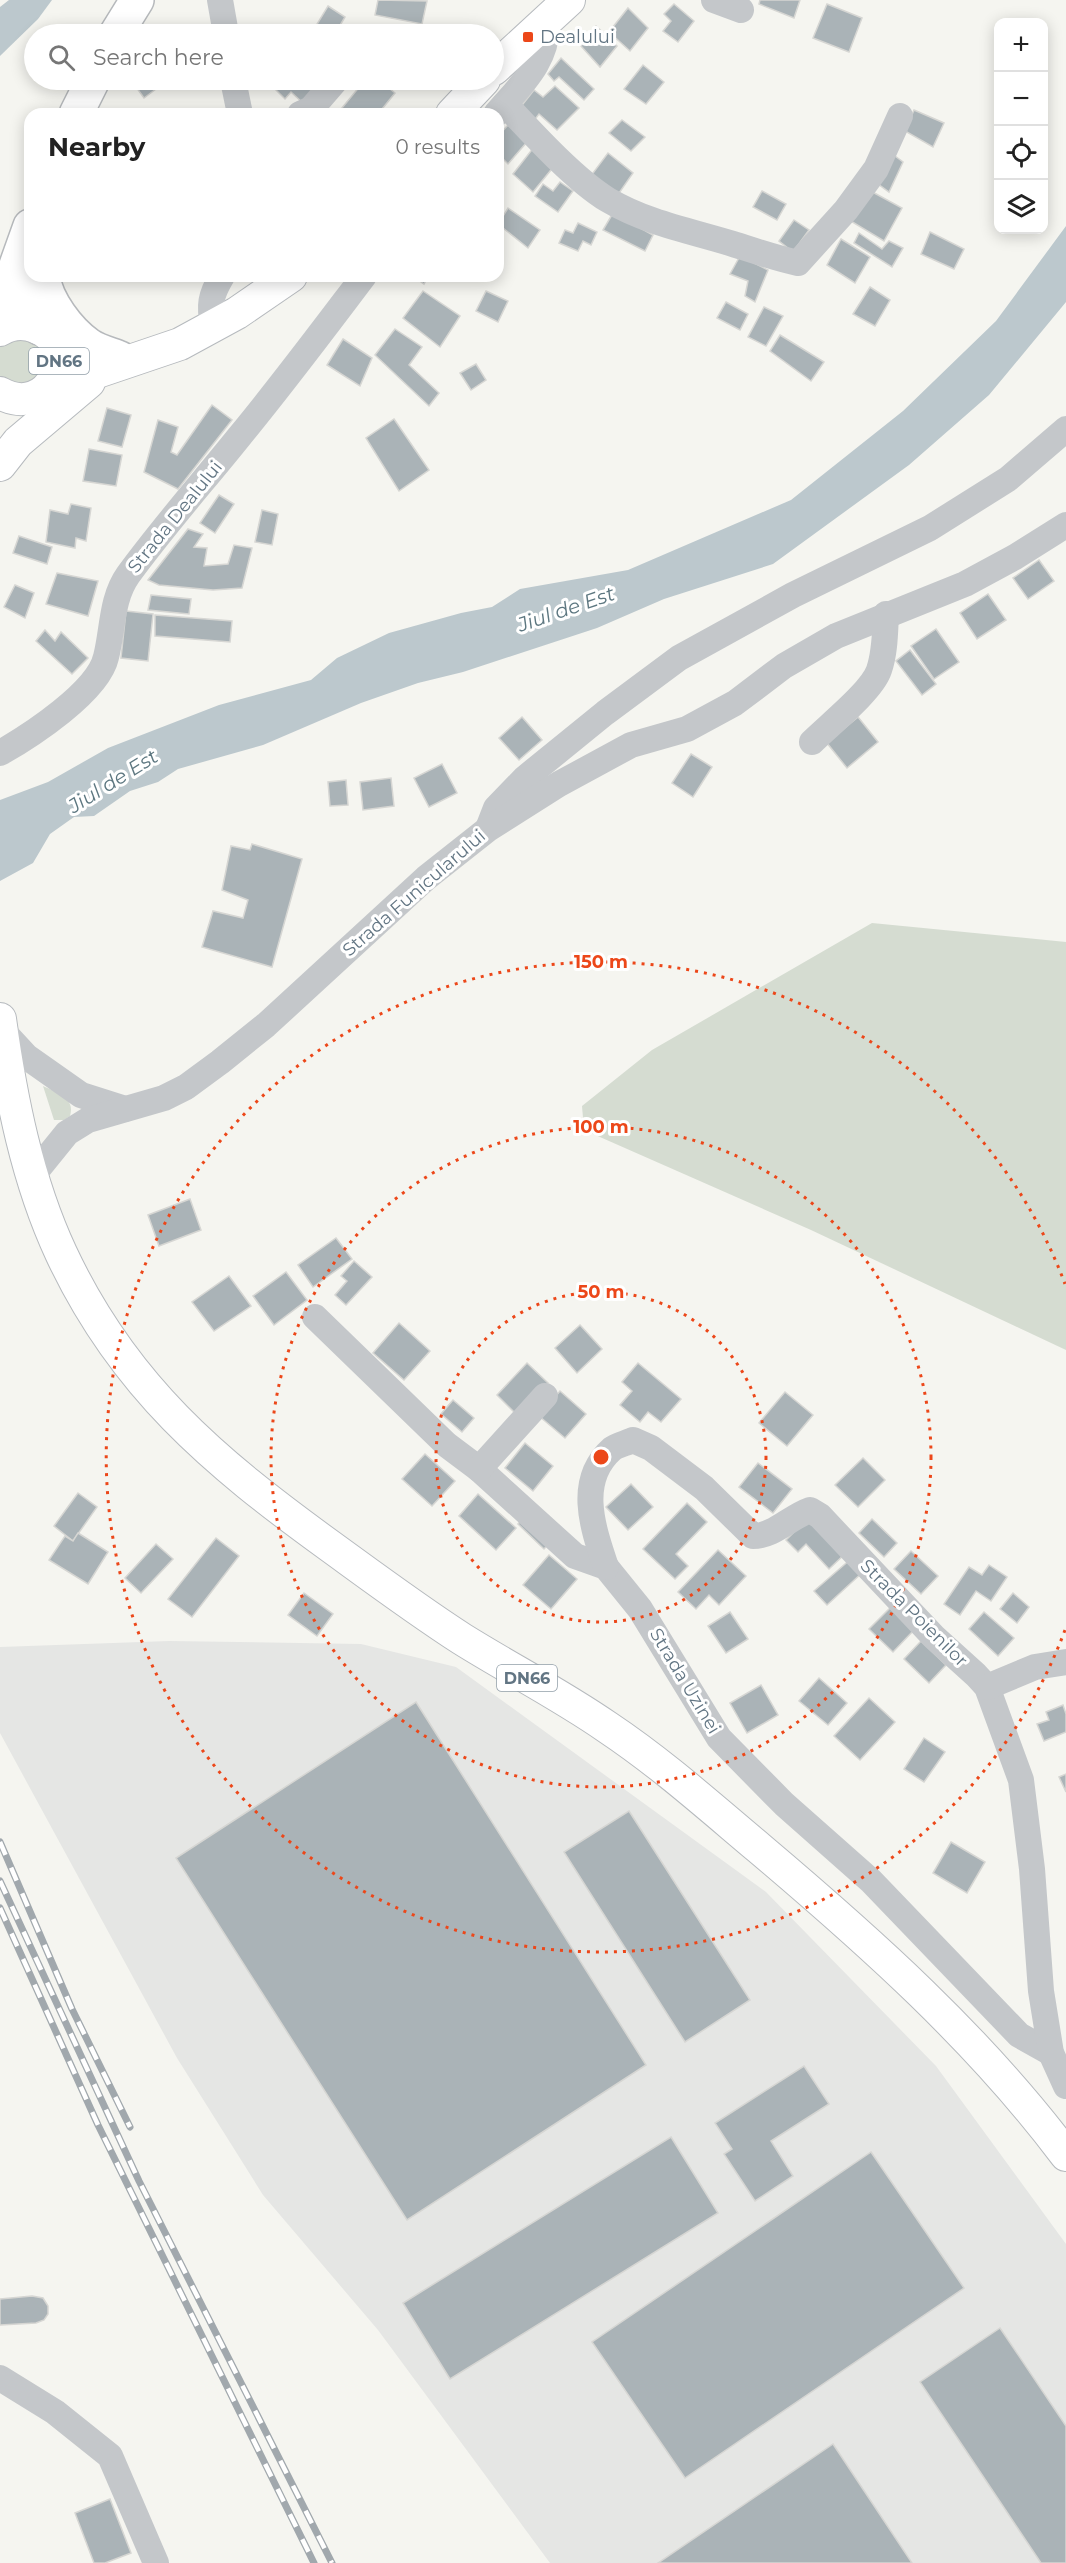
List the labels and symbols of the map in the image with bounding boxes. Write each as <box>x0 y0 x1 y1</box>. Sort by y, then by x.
place label: Dealului <box>540 26 615 48</box>
marker: Dealului <box>521 30 535 44</box>
road number: DN66 <box>29 348 89 374</box>
street label: Strada Dealului <box>123 457 227 577</box>
water label: Jiul de Est <box>513 581 618 637</box>
water label: Jiul de Est <box>63 744 162 819</box>
street label: Strada Funicularului <box>338 825 490 961</box>
text: 150 m <box>574 951 628 973</box>
text: 100 m <box>573 1116 629 1138</box>
text: 50 m <box>578 1281 624 1303</box>
centre of rings <box>591 1447 611 1467</box>
street label: Strada Poienilor <box>856 1555 972 1671</box>
street label: Strada Uzinei <box>645 1624 725 1738</box>
road number: DN66 <box>497 1665 557 1691</box>

